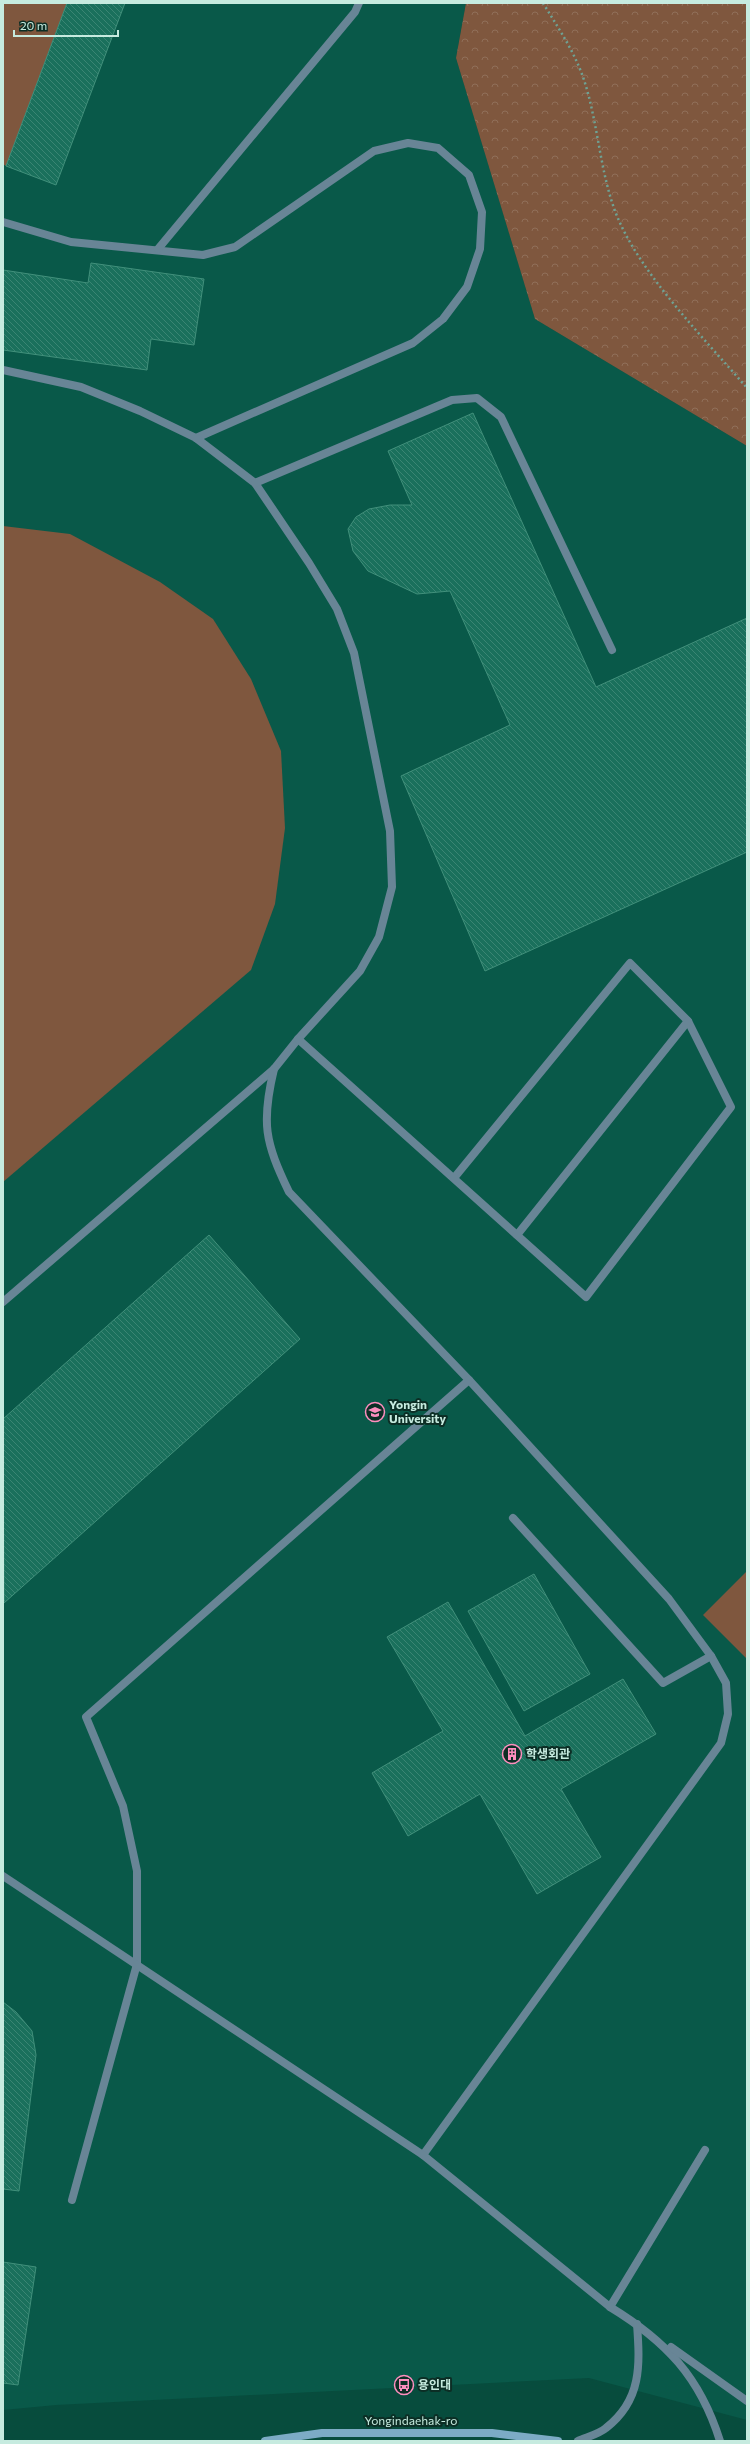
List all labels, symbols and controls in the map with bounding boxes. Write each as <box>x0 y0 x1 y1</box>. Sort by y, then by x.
scale bar <box>14 12 118 38</box>
text: 20 m <box>20 18 47 32</box>
place label: Yongin University <box>389 1397 446 1425</box>
school or university icon: Yongin University <box>364 1401 386 1423</box>
building icon: 학생회관 <box>501 1743 523 1765</box>
place label: 학생회관 <box>526 1746 570 1760</box>
bus stop icon: 용인대 <box>393 2374 415 2396</box>
place label: 용인대 <box>418 2377 451 2391</box>
street label: Yongindaehak-ro <box>364 2413 458 2427</box>

